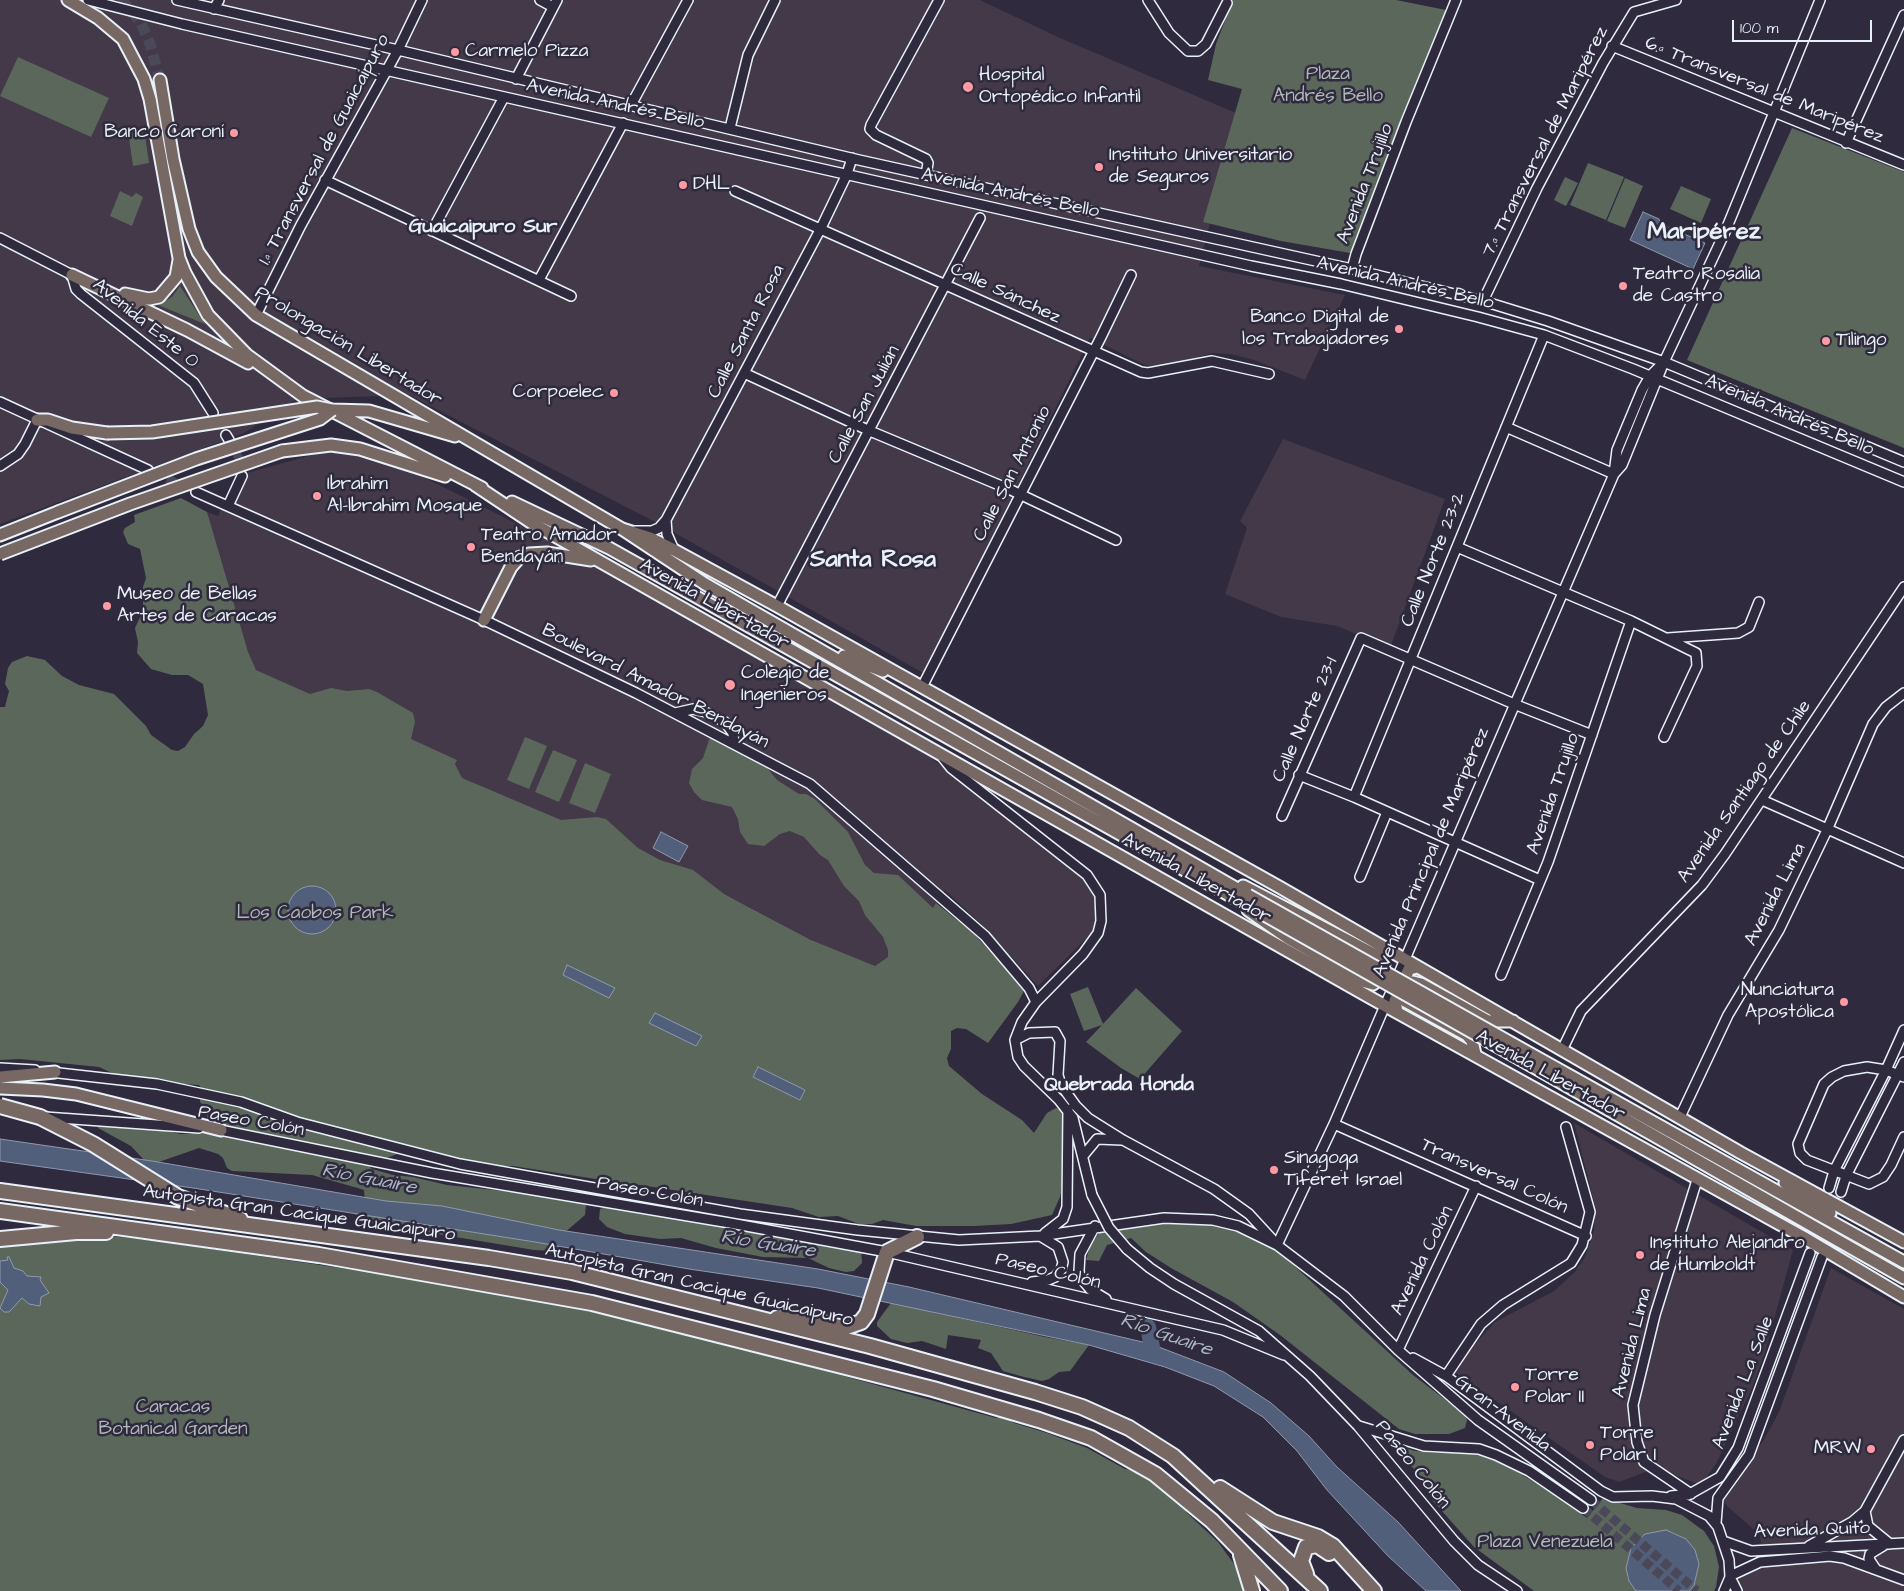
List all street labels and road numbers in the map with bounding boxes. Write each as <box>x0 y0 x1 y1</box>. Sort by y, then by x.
street label: 7.ª Transversal de Maripérez <box>1478 23 1614 261</box>
street label: 1.ª Transversal de Guaicaipuro <box>254 31 396 269</box>
street label: 6.ª Transversal de Maripérez <box>1641 33 1887 149</box>
street label: Avenida Andrés Bello <box>524 75 706 135</box>
street label: Avenida Trujillo <box>1333 121 1399 247</box>
street label: Avenida Andrés Bello <box>919 164 1101 224</box>
street label: Avenida Andrés Bello <box>1314 252 1496 316</box>
street label: Calle Sánchez <box>946 258 1064 330</box>
street label: Calle Santa Rosa <box>704 261 790 403</box>
street label: Avenida Este 0 <box>87 274 203 374</box>
street label: Prolongación Libertador <box>250 282 446 412</box>
street label: Calle San Julián <box>824 342 906 468</box>
street label: Avenida Andrés Bello <box>1701 370 1877 462</box>
street label: Calle San Antonio <box>969 402 1057 546</box>
street label: Calle Norte 23-2 <box>1397 489 1471 631</box>
street label: Avenida Libertador <box>635 554 793 656</box>
street label: Boulevard Amador Bendayán <box>538 620 772 754</box>
street label: Calle Norte 23-1 <box>1268 654 1344 786</box>
street label: Avenida Santiago de Chile <box>1673 696 1817 888</box>
street label: Avenida Principal de Maripérez <box>1369 724 1495 982</box>
street label: Avenida Trujillo <box>1523 730 1585 858</box>
street label: Avenida Libertador <box>1117 828 1275 930</box>
street label: Avenida Lima <box>1740 840 1812 950</box>
street label: Avenida Libertador <box>1471 1025 1629 1127</box>
street label: Paseo Colón <box>196 1101 306 1143</box>
street label: Transversal Colón <box>1417 1134 1571 1220</box>
street label: Paseo Colón <box>595 1172 705 1214</box>
street label: Autopista Gran Cacique Guaicaipuro <box>141 1181 457 1247</box>
street label: Avenida Colón <box>1387 1203 1459 1319</box>
street label: Autopista Gran Cacique Guaicaipuro <box>543 1239 855 1333</box>
street label: Paseo Colón <box>993 1249 1103 1295</box>
street label: Avenida Lima <box>1608 1286 1658 1400</box>
street label: Avenida La Salle <box>1708 1313 1780 1453</box>
street label: Gran Avenida <box>1449 1370 1555 1458</box>
street label: Paseo Colón <box>1369 1416 1455 1514</box>
street label: Avenida Quito <box>1754 1518 1870 1544</box>

